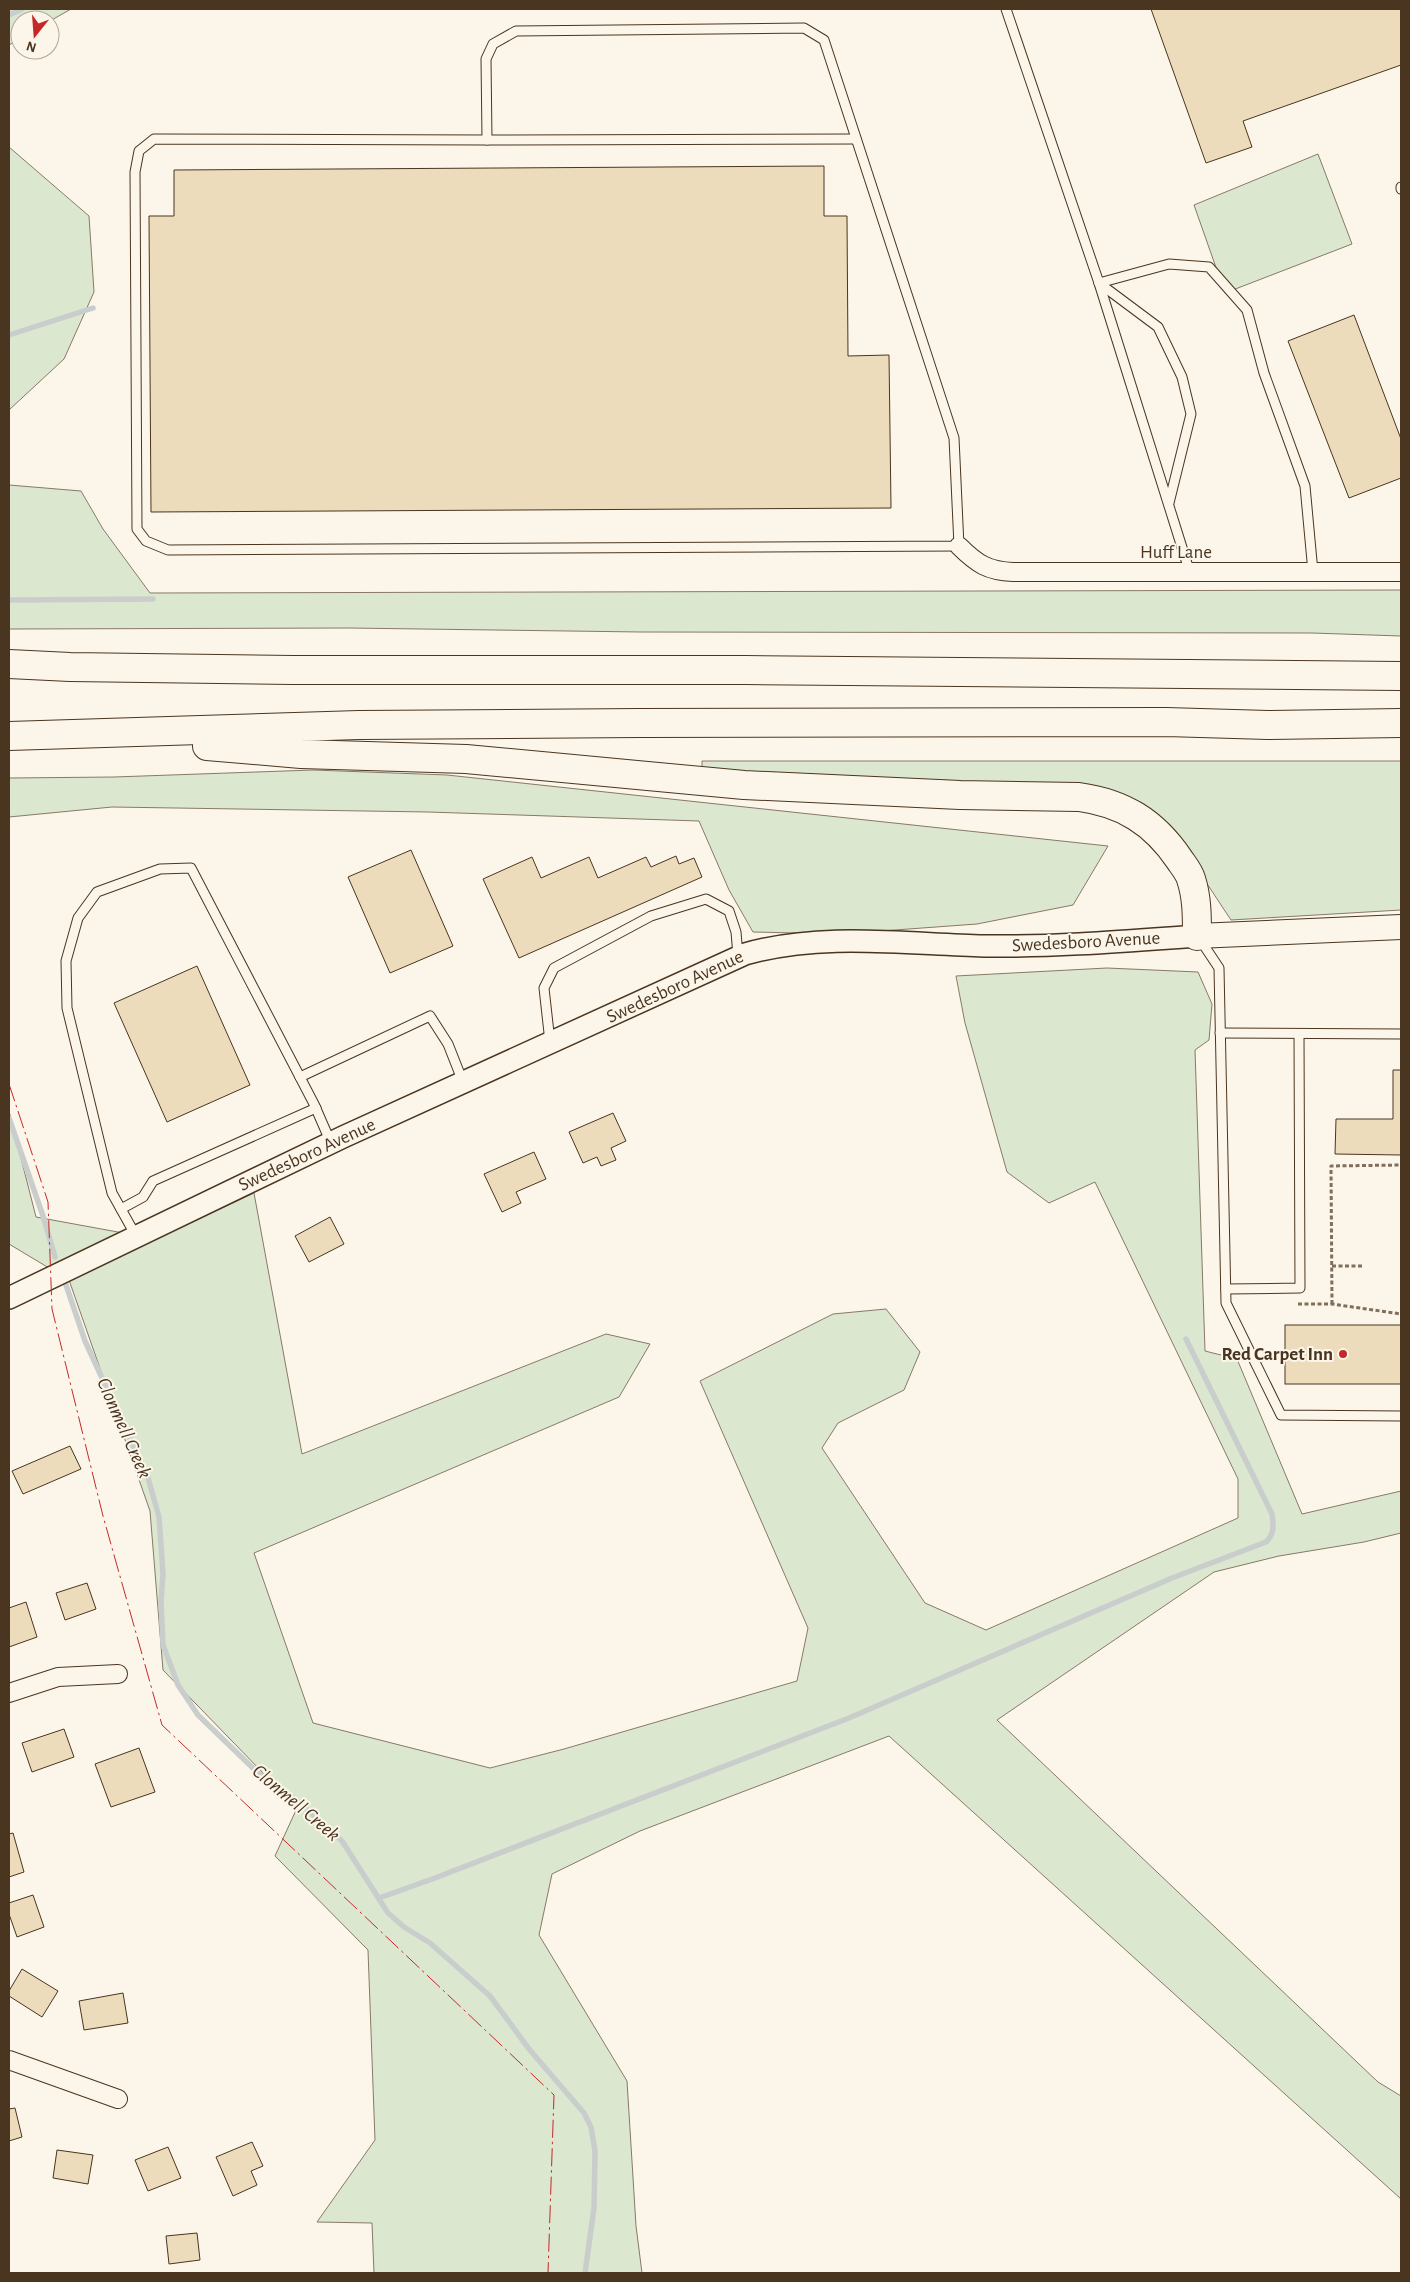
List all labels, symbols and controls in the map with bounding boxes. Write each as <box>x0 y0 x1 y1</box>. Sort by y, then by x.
north arrow <box>10 10 60 60</box>
text: N <box>25 38 38 55</box>
street label: Huff Lane <box>1140 543 1212 562</box>
street label: Swedesboro Avenue <box>1011 929 1161 955</box>
street label: Swedesboro Avenue <box>604 947 746 1027</box>
street label: Swedesboro Avenue <box>236 1115 378 1195</box>
place label: Red Carpet Inn <box>1222 1345 1333 1364</box>
marker: Red Carpet Inn <box>1337 1348 1349 1360</box>
water label: Clonmell Creek <box>93 1375 155 1481</box>
water label: Clonmell Creek <box>248 1761 344 1845</box>

